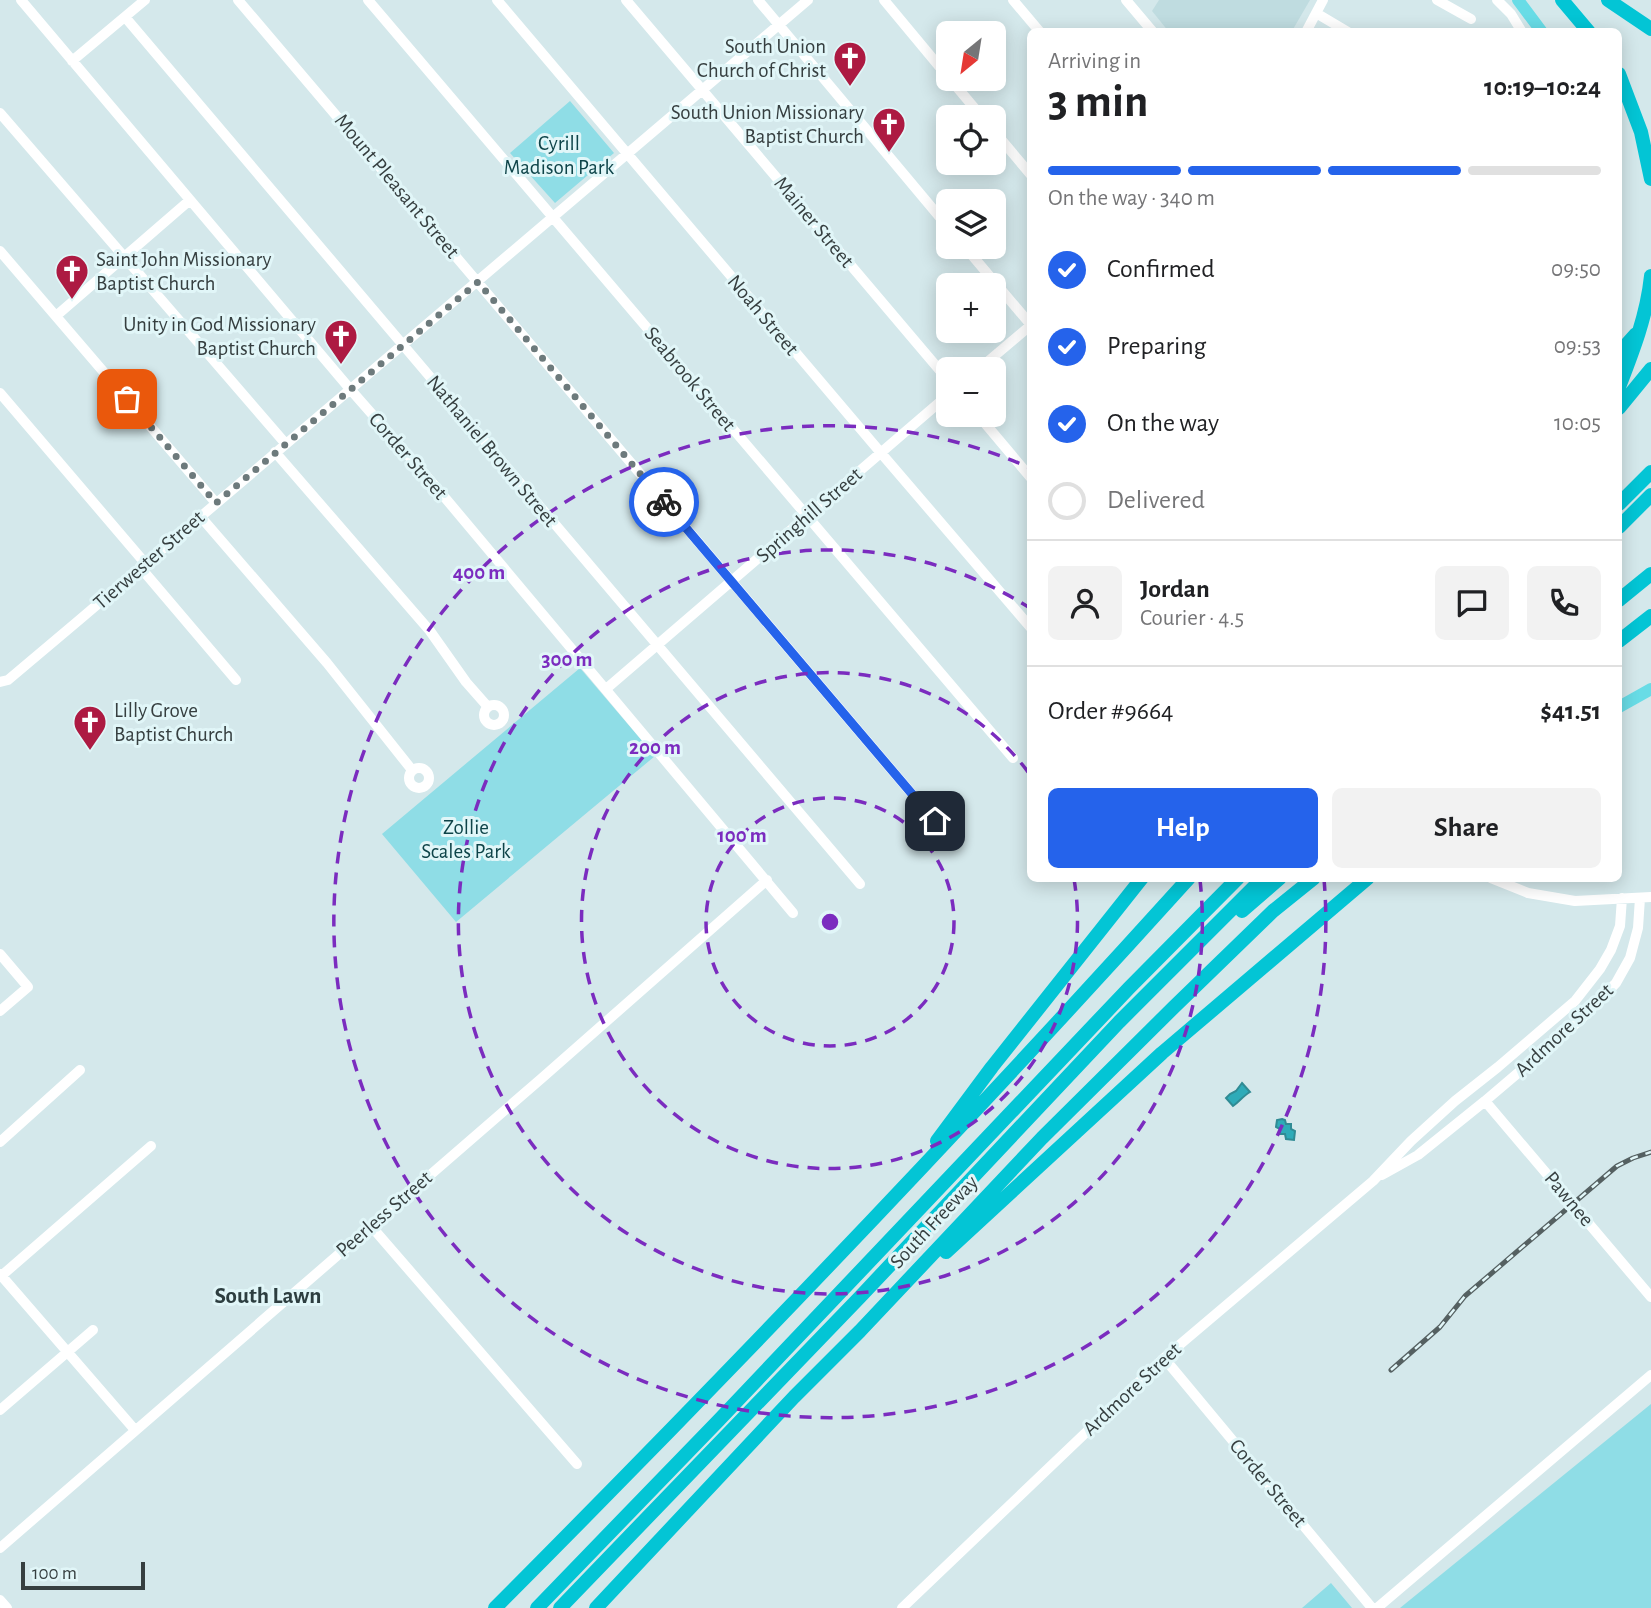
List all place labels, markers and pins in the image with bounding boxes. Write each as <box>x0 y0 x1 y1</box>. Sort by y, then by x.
place label: South Union Church of Christ <box>697 36 826 81</box>
church icon: South Union Church of Christ <box>831 39 869 88</box>
place label: South Union Missionary Baptist Church <box>671 102 864 147</box>
church icon: South Union Missionary Baptist Church <box>870 105 908 154</box>
place label: Saint John Missionary Baptist Church <box>96 249 271 294</box>
church icon: Saint John Missionary Baptist Church <box>53 252 91 301</box>
place label: Unity in God Missionary Baptist Church <box>123 314 316 359</box>
church icon: Unity in God Missionary Baptist Church <box>322 317 360 366</box>
pin <box>97 369 157 429</box>
place label: Lilly Grove Baptist Church <box>114 700 234 745</box>
church icon: Lilly Grove Baptist Church <box>71 703 109 752</box>
pin <box>905 791 965 851</box>
centre of rings <box>818 910 842 934</box>

